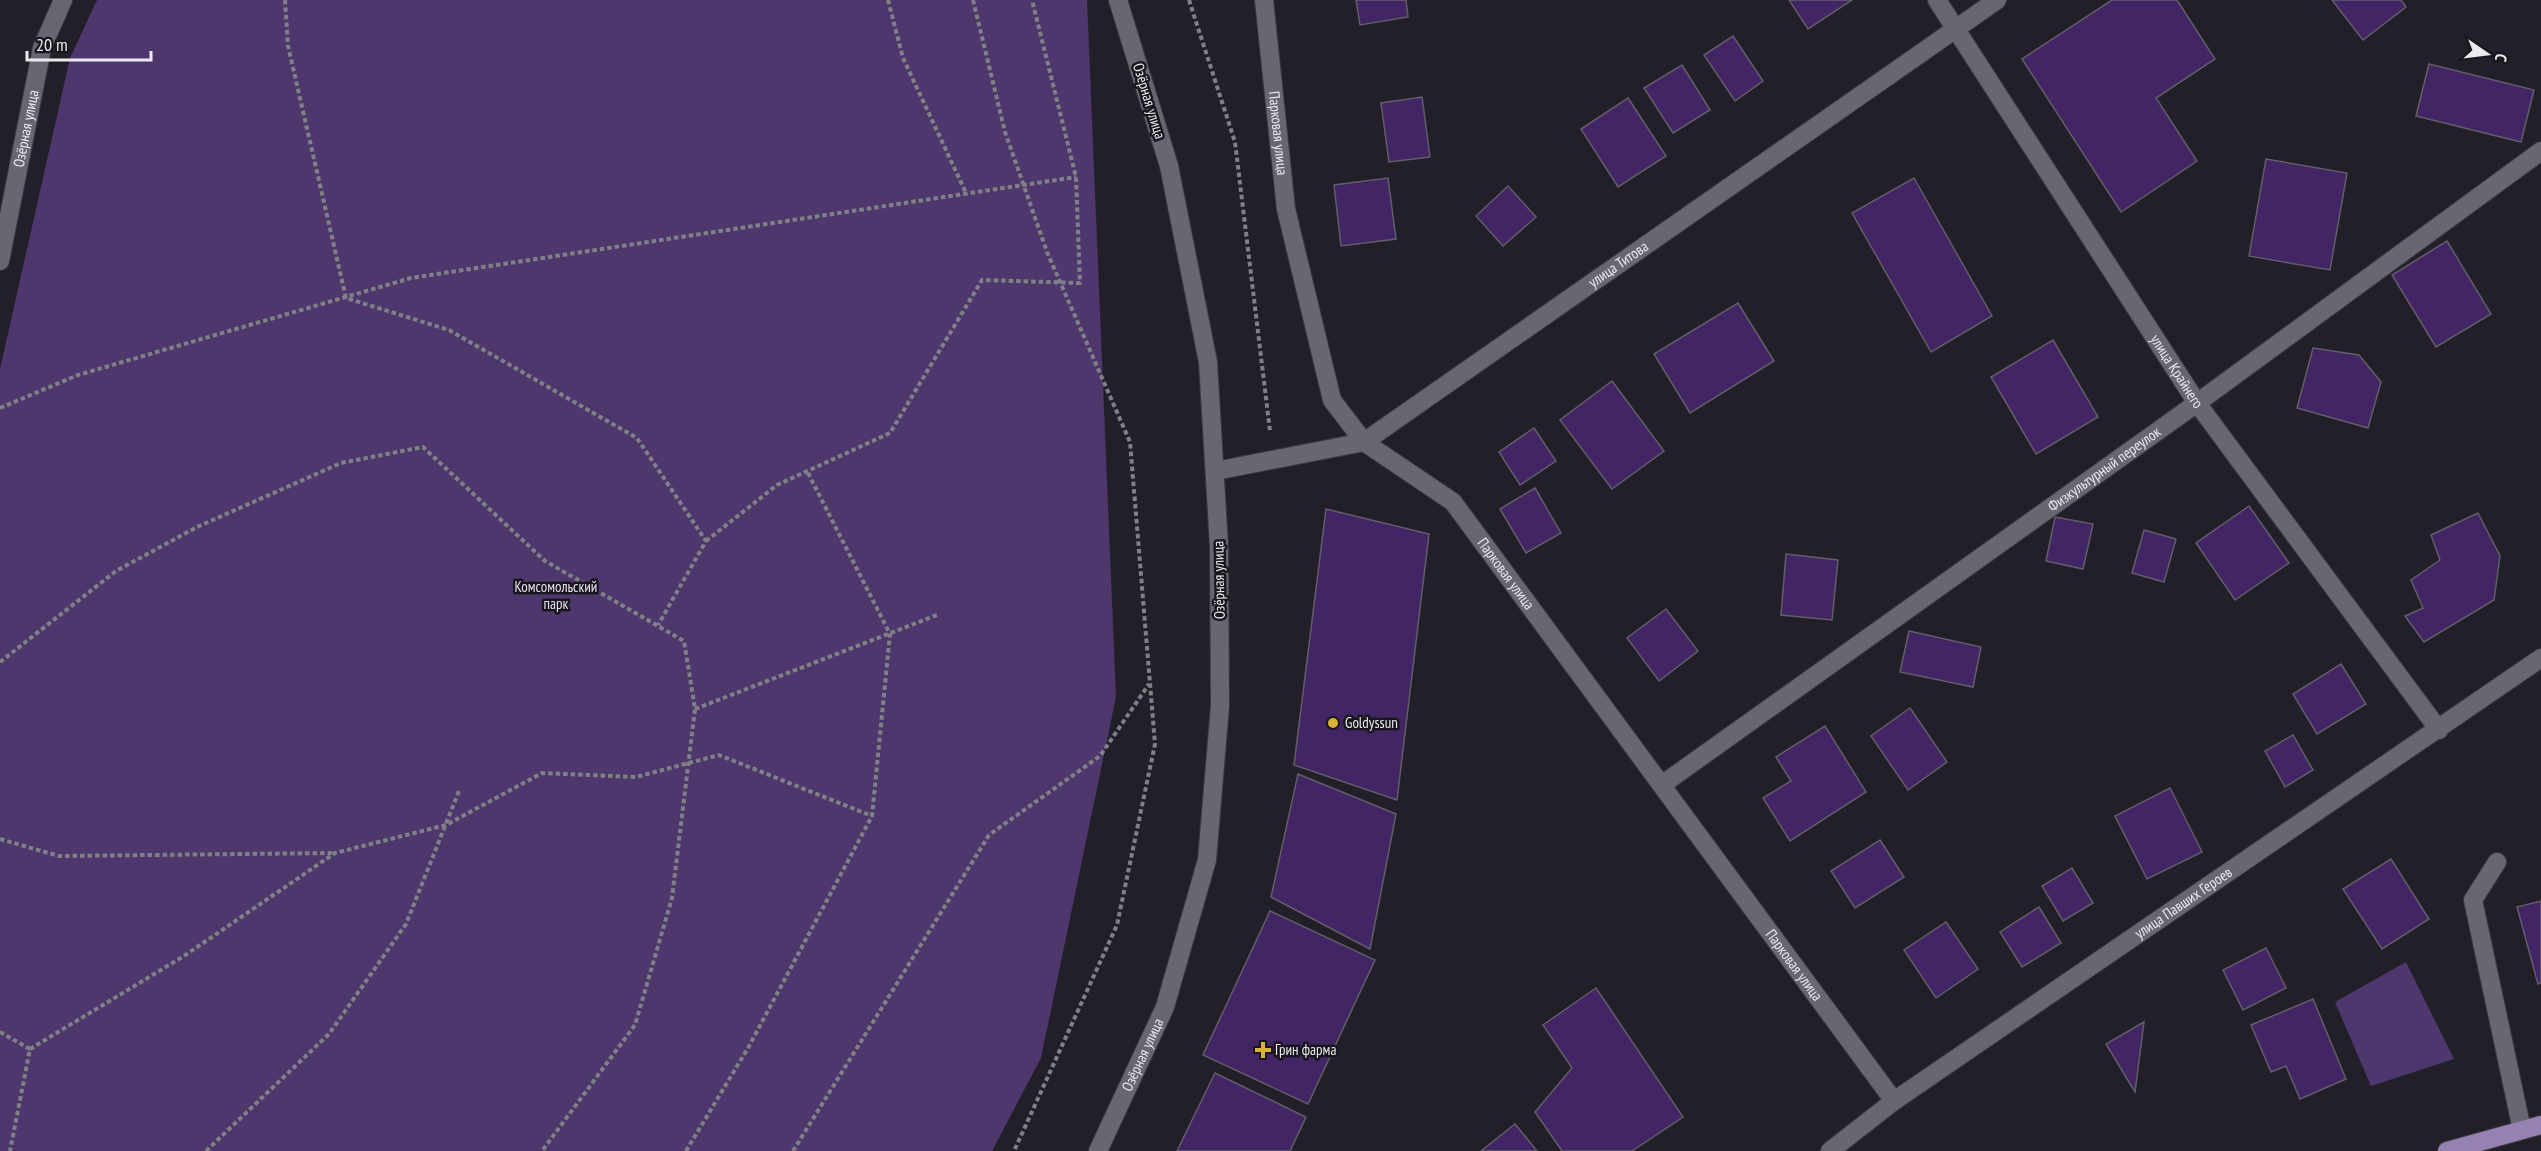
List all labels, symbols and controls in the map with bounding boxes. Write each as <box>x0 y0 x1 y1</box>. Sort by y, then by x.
scale bar <box>27 24 152 62</box>
north arrow <box>2457 24 2517 84</box>
text: 20 m <box>36 33 68 56</box>
text: С <box>2491 52 2512 64</box>
street label: Озёрная улица <box>1129 61 1170 141</box>
street label: Озёрная улица <box>9 88 43 169</box>
street label: Парковая улица <box>1265 90 1292 176</box>
street label: улица Титова <box>1584 237 1652 291</box>
street label: улица Крайнего <box>2146 331 2208 412</box>
street label: Физкультурный переулок <box>2044 422 2164 516</box>
street label: Парковая улица <box>1474 534 1539 613</box>
street label: Озёрная улица <box>1208 541 1229 619</box>
park label: Комсомольский парк <box>515 577 597 613</box>
place label: Goldyssun <box>1345 713 1398 732</box>
marker: Goldyssun <box>1326 716 1340 730</box>
street label: улица Павших Героев <box>2131 862 2236 942</box>
street label: Парковая улица <box>1762 925 1827 1005</box>
street label: Озёрная улица <box>1117 1015 1167 1094</box>
place label: Грин фарма <box>1275 1040 1336 1059</box>
marker: Грин фарма <box>1256 1043 1270 1057</box>

